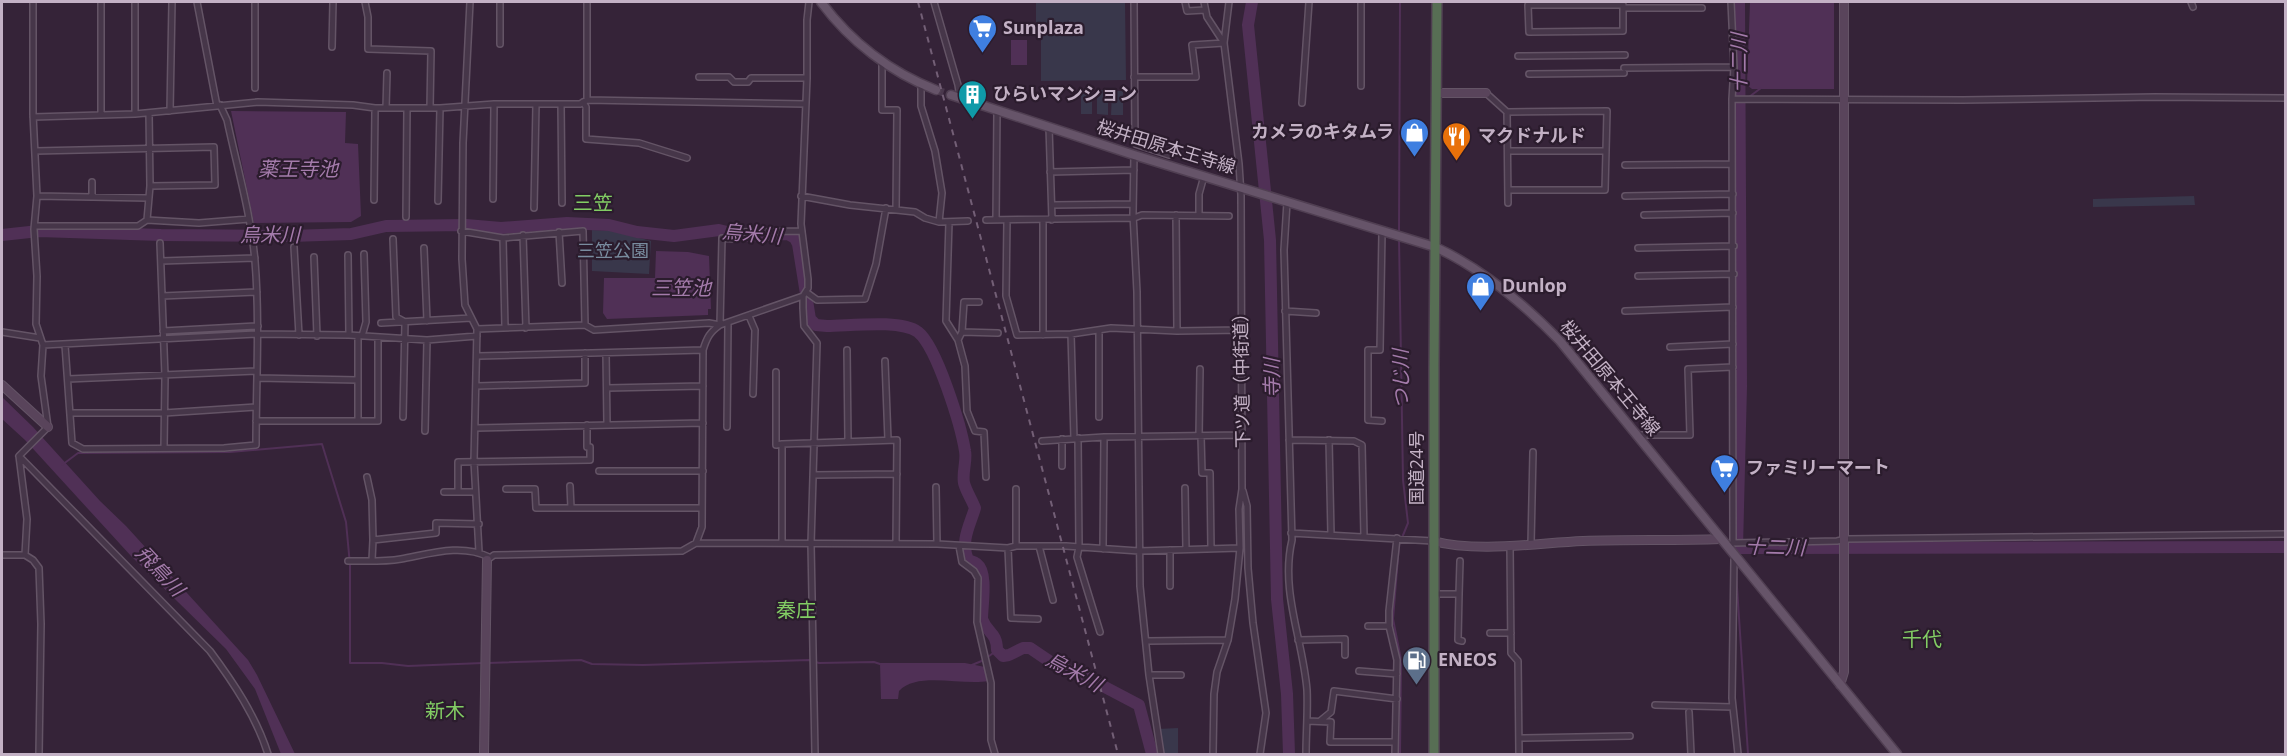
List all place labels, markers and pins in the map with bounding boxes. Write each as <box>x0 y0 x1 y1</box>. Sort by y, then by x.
supermarket icon: Sunplaza <box>966 12 998 54</box>
place label: Sunplaza <box>1003 15 1084 39</box>
building icon: ひらいマンション <box>956 78 988 120</box>
place label: ひらいマンション <box>993 81 1137 105</box>
shop icon: カメラのキタムラ <box>1399 116 1431 158</box>
place label: カメラのキタムラ <box>1251 119 1394 143</box>
restaurant icon: マクドナルド <box>1441 120 1473 162</box>
place label: マクドナルド <box>1478 123 1586 147</box>
shop icon: Dunlop <box>1465 270 1497 312</box>
place label: Dunlop <box>1502 273 1567 297</box>
supermarket icon: ファミリーマート <box>1709 452 1741 494</box>
place label: ファミリーマート <box>1746 455 1890 479</box>
fuel station icon: ENEOS <box>1401 644 1433 686</box>
place label: ENEOS <box>1438 647 1497 671</box>

